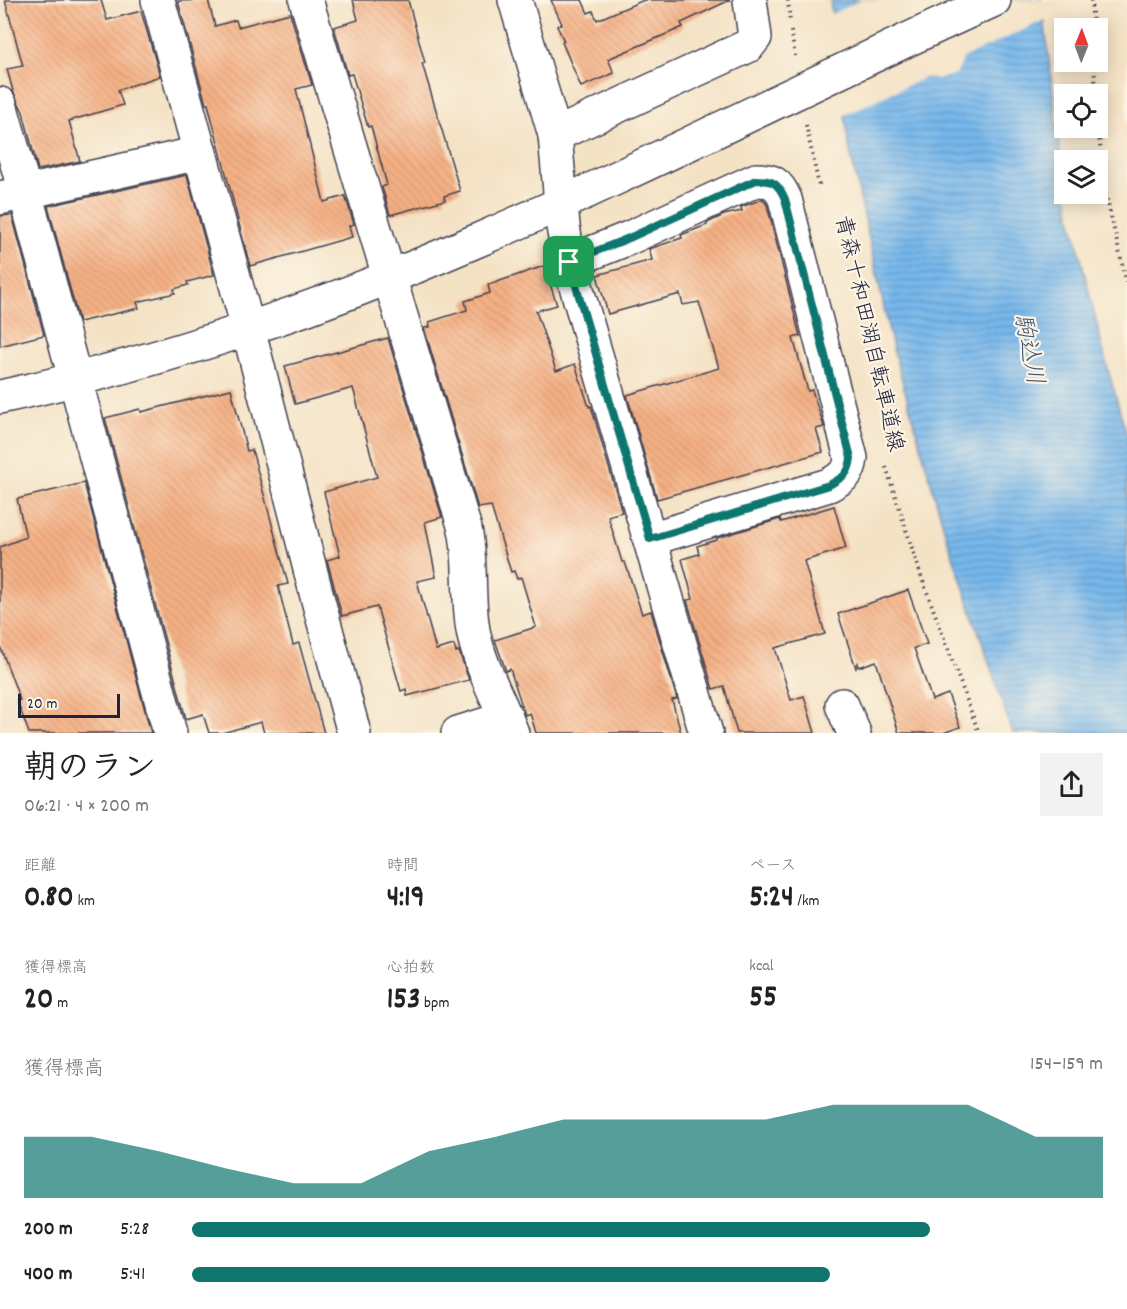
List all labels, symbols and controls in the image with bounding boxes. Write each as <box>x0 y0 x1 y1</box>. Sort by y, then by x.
north arrow <box>1054 18 1108 72</box>
map controls <box>1054 18 1108 204</box>
button: locate <box>1054 84 1108 138</box>
button: layers <box>1054 150 1108 204</box>
street label: 青森十和田湖自転車道線 <box>825 212 910 455</box>
pin <box>543 236 594 287</box>
icon: arrive <box>552 245 585 278</box>
water label: 駒込川 <box>1003 311 1051 388</box>
scale bar <box>18 691 120 718</box>
text: 20 m <box>27 693 57 716</box>
text: 朝のラン <box>24 747 156 794</box>
button: share <box>1040 753 1103 816</box>
text: 06:21 · 4 × 200 m <box>24 793 149 821</box>
text: 距離 <box>24 855 56 878</box>
text: 時間 <box>387 855 419 878</box>
text: ペース <box>749 855 796 878</box>
text: 0.80 <box>24 878 74 921</box>
text: 4:19 <box>387 878 424 921</box>
text: 5:24 <box>749 878 794 921</box>
text: km <box>74 890 95 913</box>
text: /km <box>794 890 820 913</box>
text: kcal <box>749 955 774 978</box>
text: 獲得標高 <box>24 957 88 980</box>
text: 心拍数 <box>387 957 435 980</box>
text: 55 <box>749 978 777 1021</box>
text: 20 <box>24 980 53 1023</box>
text: 153 <box>387 980 420 1023</box>
text: m <box>53 992 68 1015</box>
text: bpm <box>420 992 449 1015</box>
text: 154–159 m <box>1030 1051 1103 1079</box>
text: 獲得標高 <box>24 1056 104 1084</box>
text: 200 m <box>24 1216 73 1244</box>
text: 5:28 <box>120 1216 149 1244</box>
text: 400 m <box>24 1261 72 1289</box>
text: 5:41 <box>120 1261 145 1289</box>

